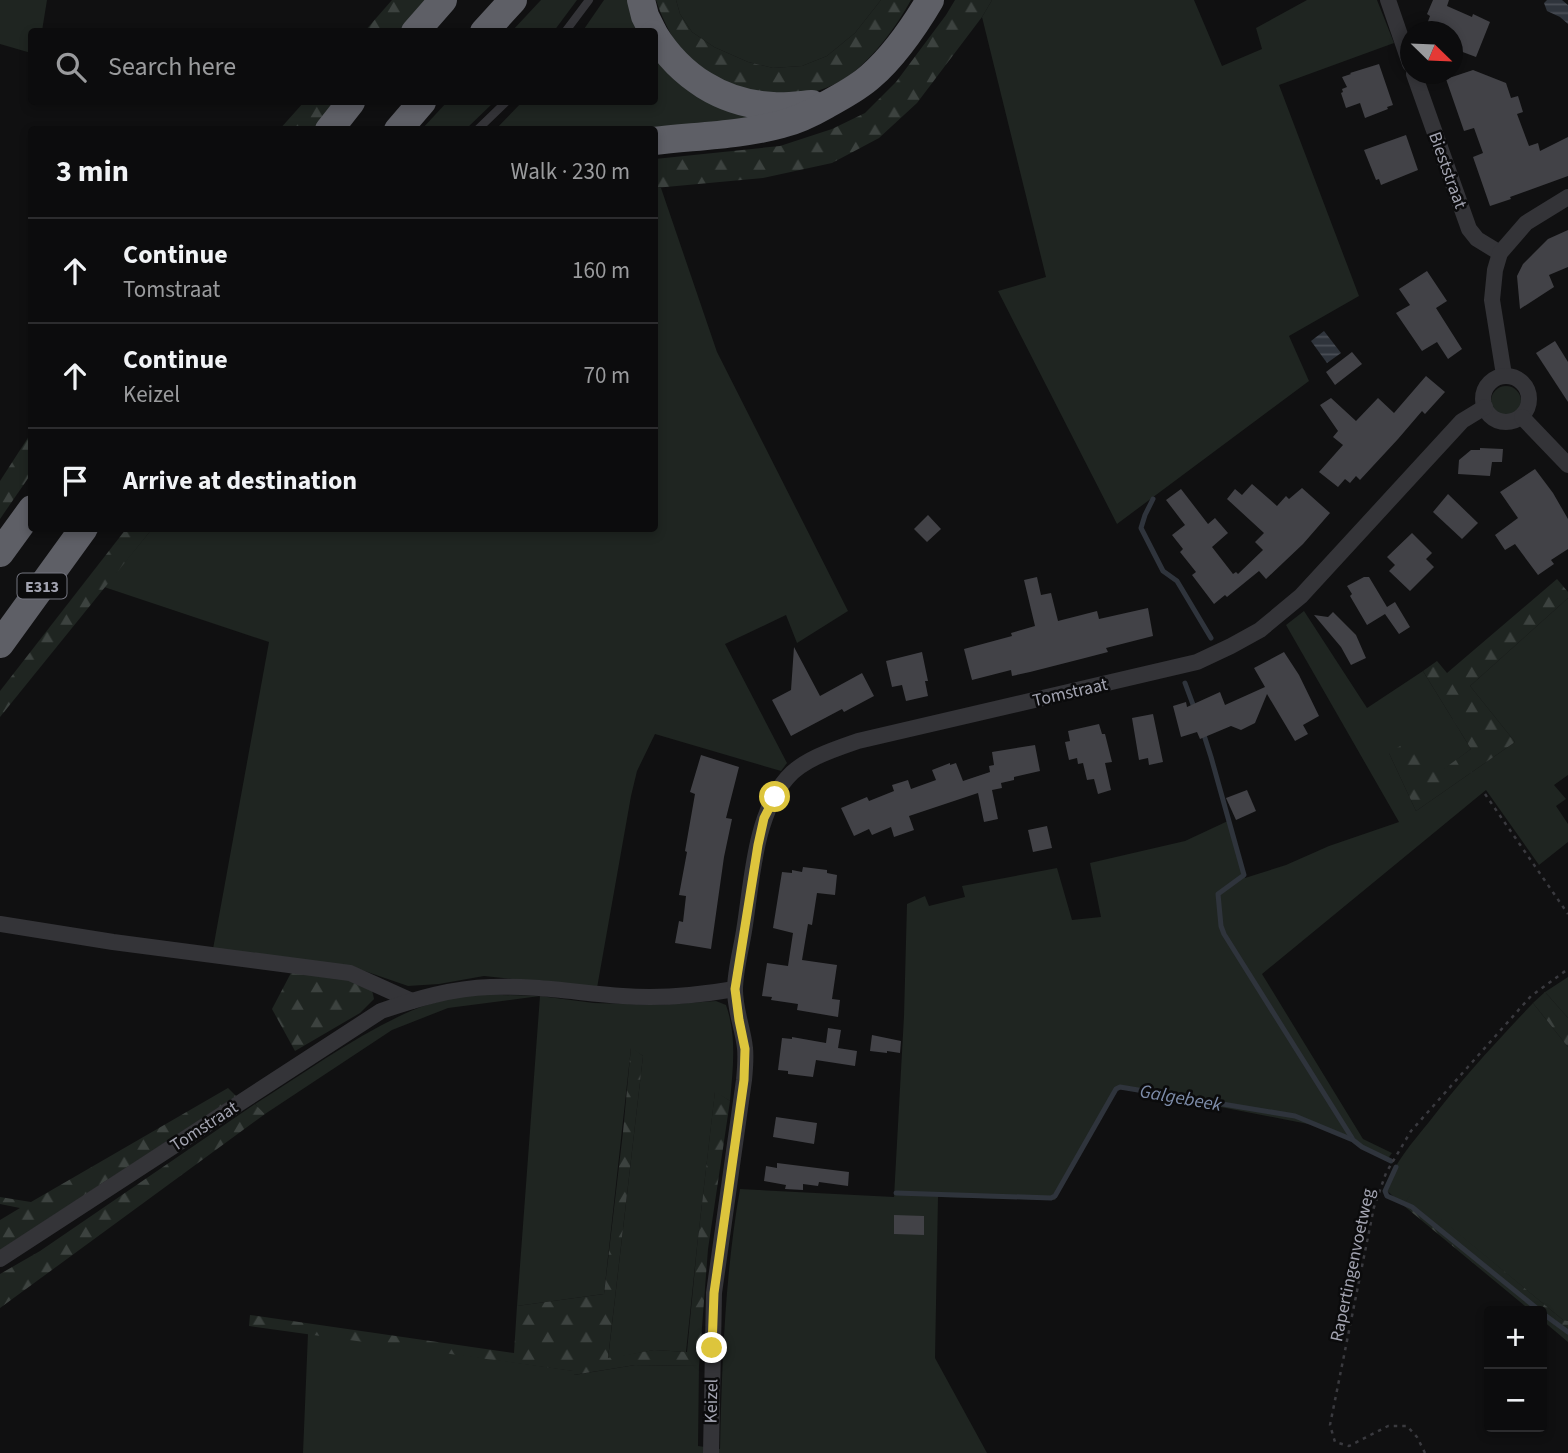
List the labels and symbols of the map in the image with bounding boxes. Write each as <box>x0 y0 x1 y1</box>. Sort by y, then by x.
north arrow <box>1400 21 1463 84</box>
street label: Bieststraat <box>1422 128 1473 212</box>
road number: E313 <box>18 573 66 598</box>
street label: Tomstraat <box>1030 672 1110 713</box>
route start <box>759 781 790 812</box>
water label: Galgebeek <box>1138 1078 1225 1119</box>
street label: Tomstraat <box>166 1095 243 1158</box>
street label: Rapertingenvoetweg <box>1324 1186 1381 1344</box>
route end <box>696 1332 727 1363</box>
street label: Keizel <box>699 1378 724 1424</box>

